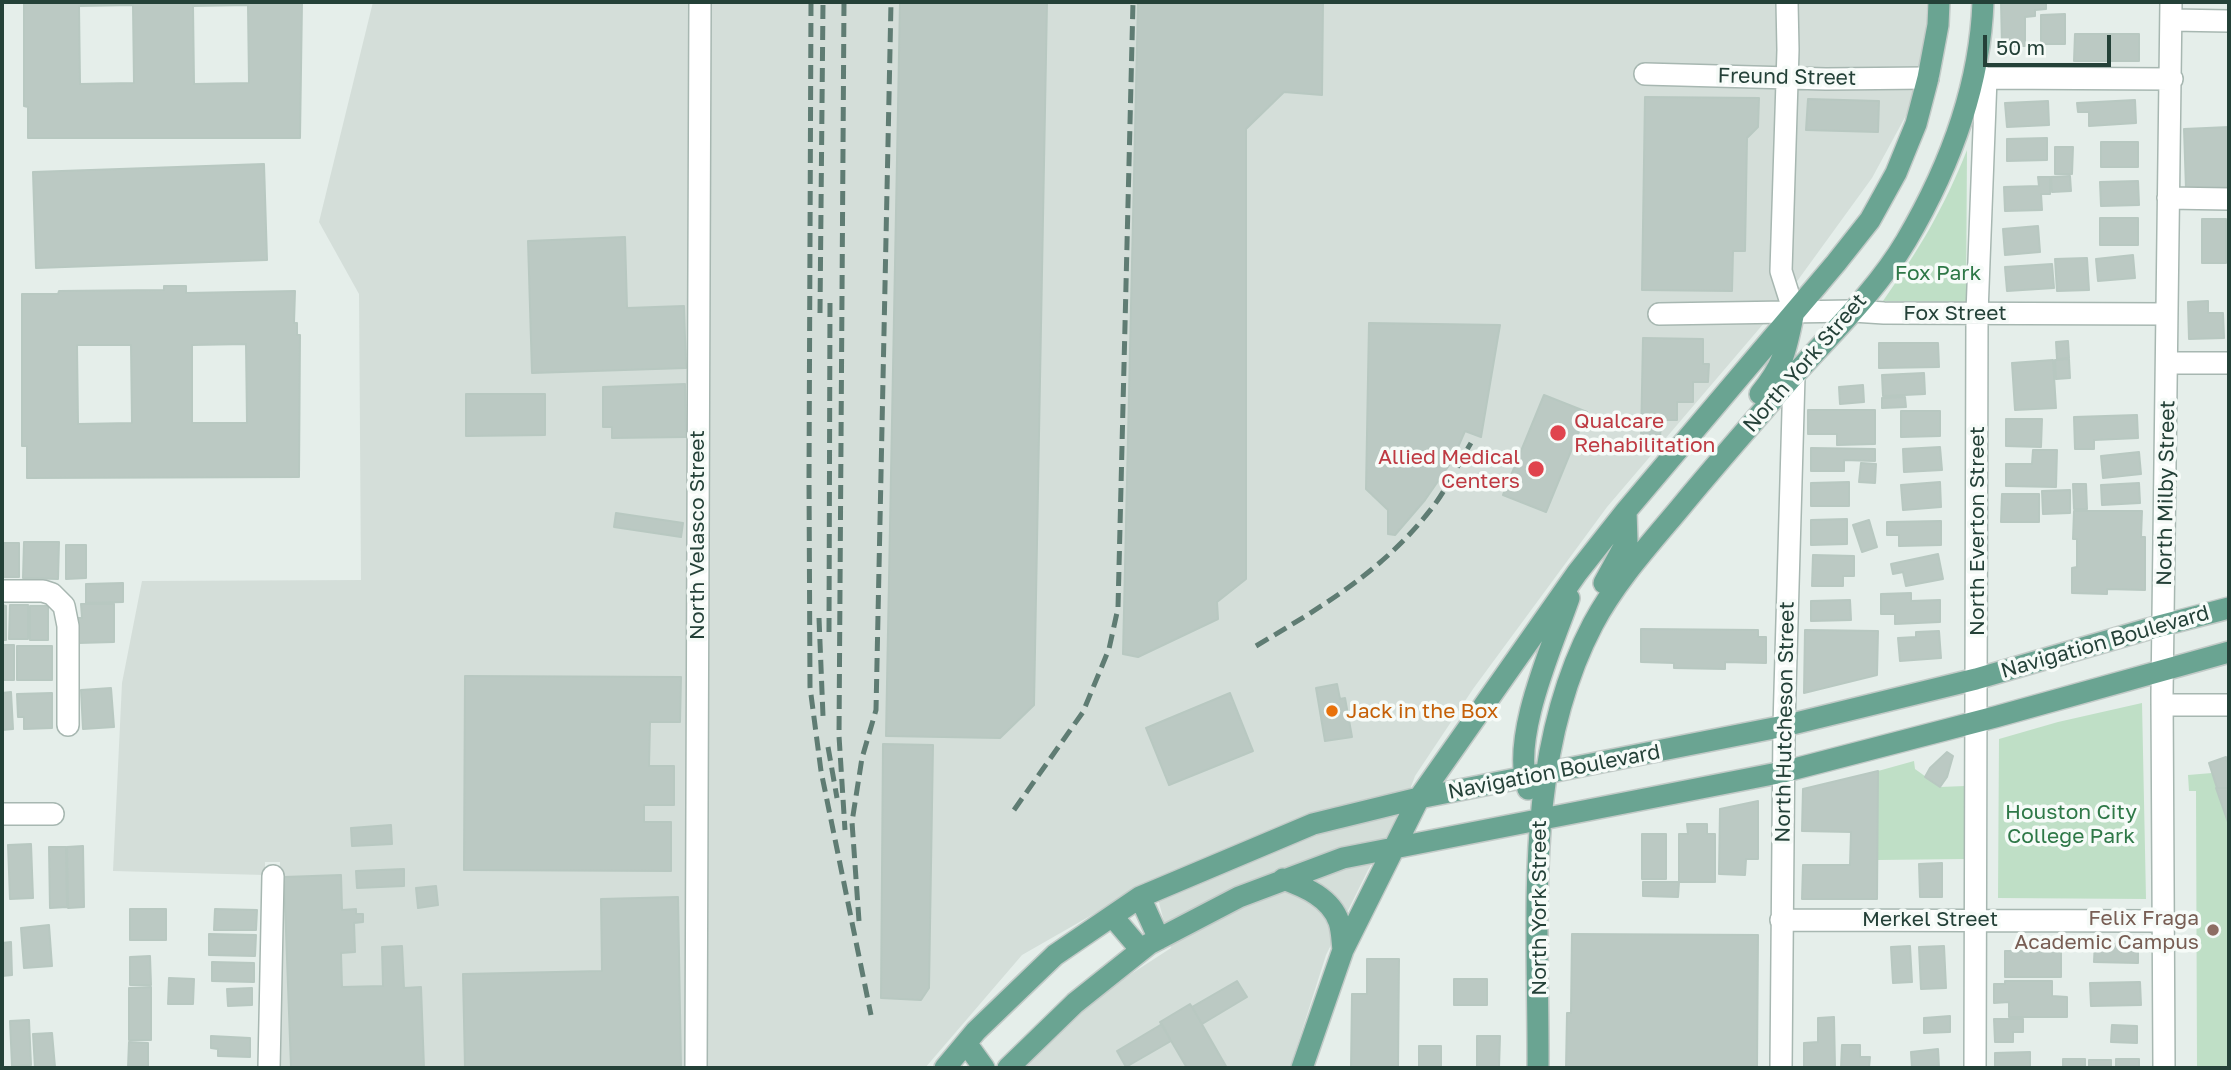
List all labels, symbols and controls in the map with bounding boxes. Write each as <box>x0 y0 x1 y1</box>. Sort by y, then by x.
scale bar <box>1986 21 2114 65</box>
text: 50 m <box>1996 34 2045 60</box>
street label: Freund Street <box>1717 63 1857 91</box>
park label: Fox Park <box>1895 260 1981 286</box>
street label: North York Street <box>1738 288 1872 438</box>
street label: Fox Street <box>1903 300 2007 326</box>
street label: North Milby Street <box>2152 400 2180 586</box>
place label: Qualcare Rehabilitation <box>1574 408 1716 458</box>
marker: Qualcare Rehabilitation <box>1548 423 1568 443</box>
street label: North Everton Street <box>1964 426 1990 636</box>
street label: North Velasco Street <box>684 430 710 640</box>
place label: Allied Medical Centers <box>1378 444 1520 494</box>
marker: Allied Medical Centers <box>1526 459 1546 479</box>
street label: Navigation Boulevard <box>1998 600 2212 684</box>
street label: North Hutcheson Street <box>1770 601 1800 843</box>
place label: Jack in the Box <box>1346 698 1498 724</box>
marker: Jack in the Box <box>1324 703 1340 719</box>
street label: Navigation Boulevard <box>1446 739 1662 805</box>
park label: Houston City College Park <box>2005 799 2137 849</box>
street label: North York Street <box>1526 820 1552 996</box>
place label: Felix Fraga Academic Campus <box>2014 905 2199 955</box>
street label: Merkel Street <box>1862 906 1998 932</box>
marker: Felix Fraga Academic Campus <box>2205 922 2221 938</box>

